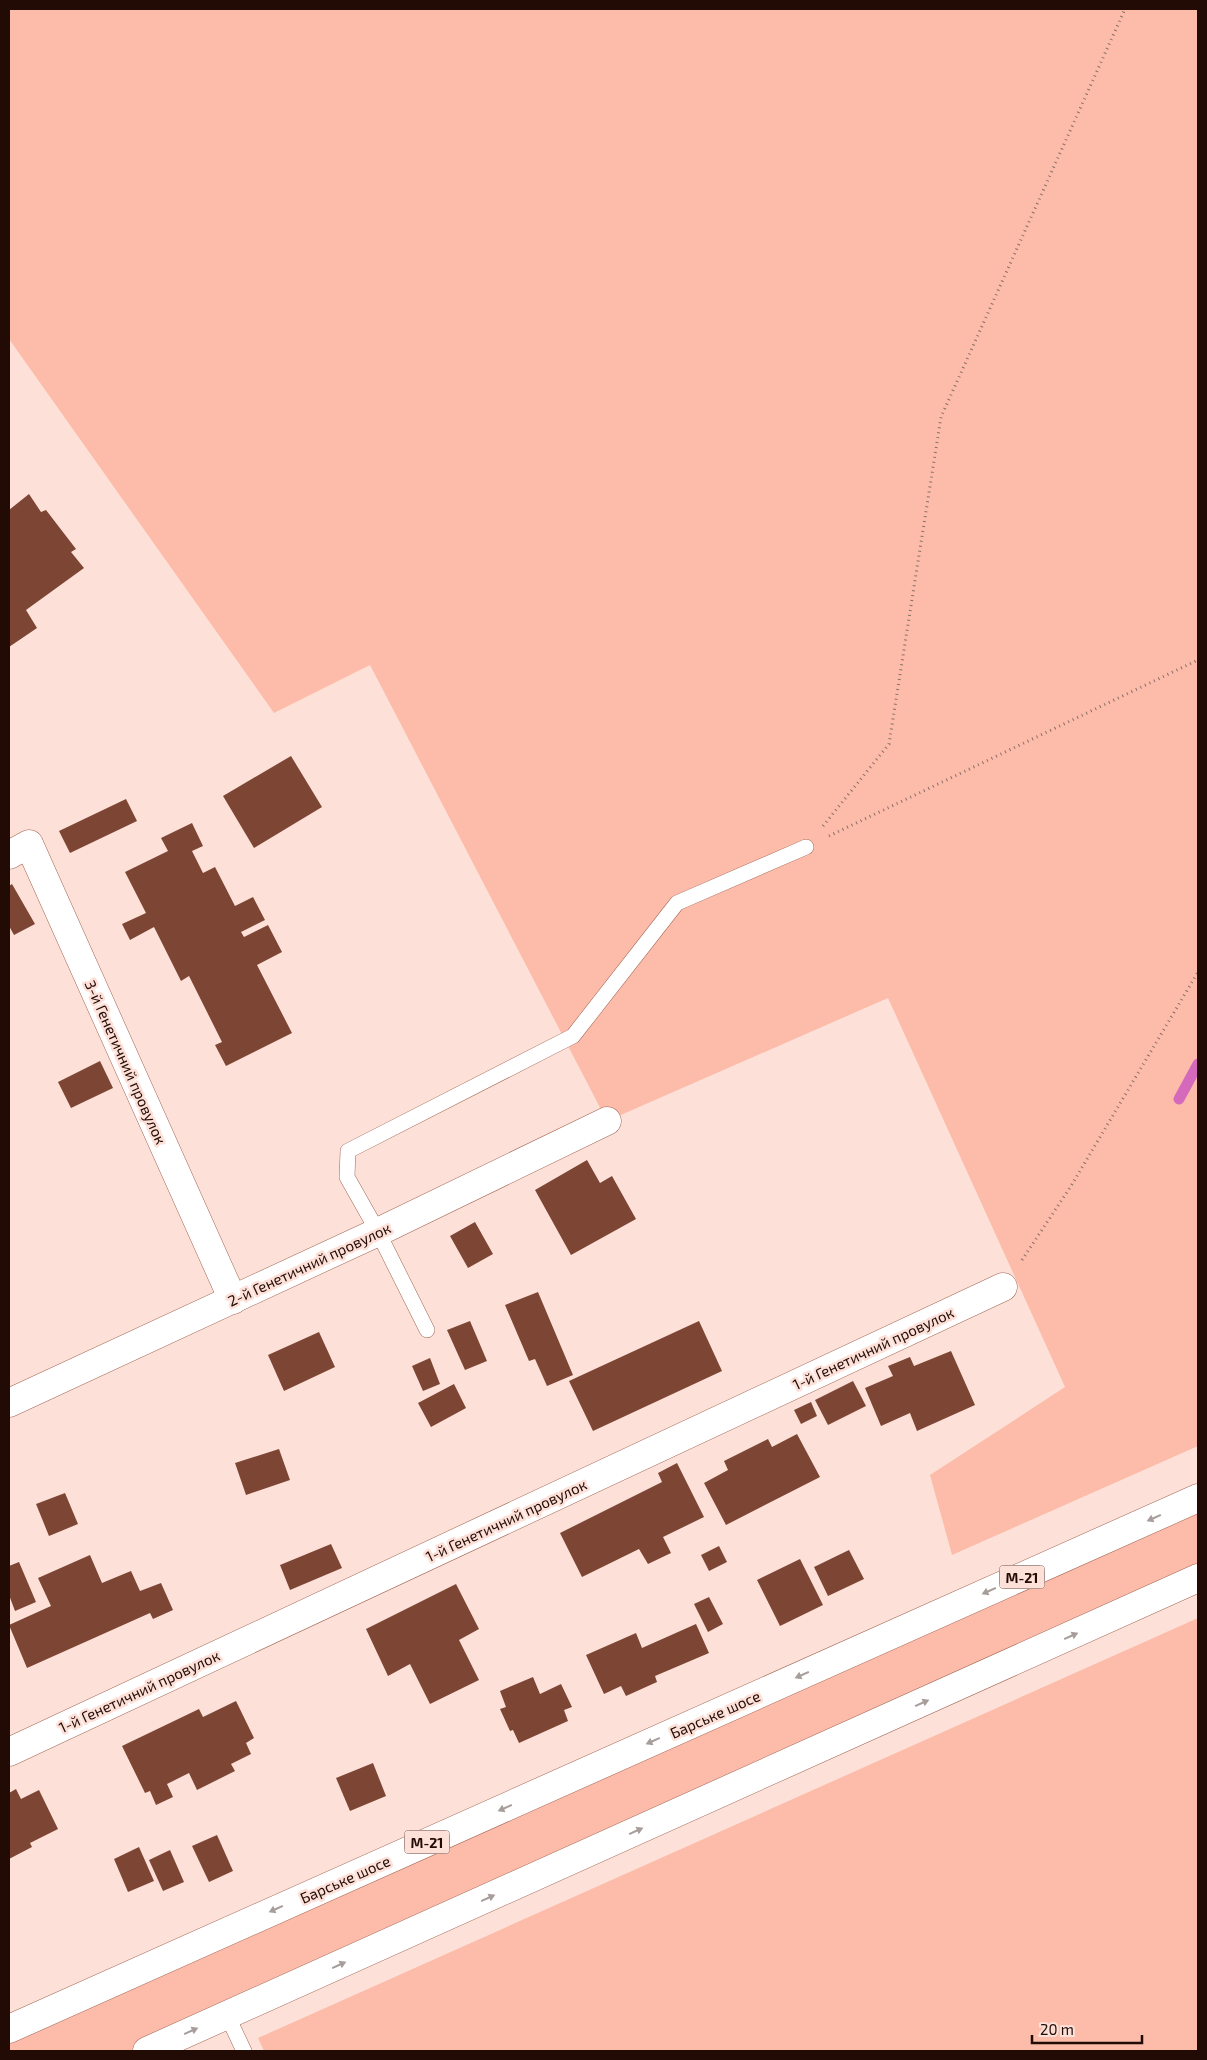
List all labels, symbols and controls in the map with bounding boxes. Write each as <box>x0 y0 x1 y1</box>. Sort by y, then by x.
street label: 3-й Генетичний провулок <box>81 977 170 1147</box>
street label: 2-й Генетичний провулок <box>225 1218 394 1311</box>
street label: 1-й Генетичний провулок <box>790 1303 957 1394</box>
street label: 1-й Генетичний провулок <box>423 1475 590 1566</box>
one-way arrow <box>1147 1514 1161 1522</box>
road number: М-21 <box>1000 1565 1044 1588</box>
one-way arrow <box>982 1588 996 1596</box>
one-way arrow <box>1064 1631 1078 1639</box>
street label: 1-й Генетичний провулок <box>56 1646 223 1737</box>
one-way arrow <box>795 1672 809 1680</box>
street label: Барське шосе <box>667 1686 763 1742</box>
one-way arrow <box>915 1698 929 1706</box>
one-way arrow <box>646 1738 660 1746</box>
one-way arrow <box>498 1804 512 1812</box>
one-way arrow <box>629 1827 643 1835</box>
road number: М-21 <box>404 1830 450 1854</box>
street label: Барське шосе <box>297 1851 393 1907</box>
one-way arrow <box>481 1894 495 1902</box>
one-way arrow <box>269 1906 283 1914</box>
one-way arrow <box>332 1960 347 1969</box>
scale bar <box>1032 2012 1142 2044</box>
text: 20 m <box>1040 2020 1074 2038</box>
one-way arrow <box>184 2027 198 2035</box>

